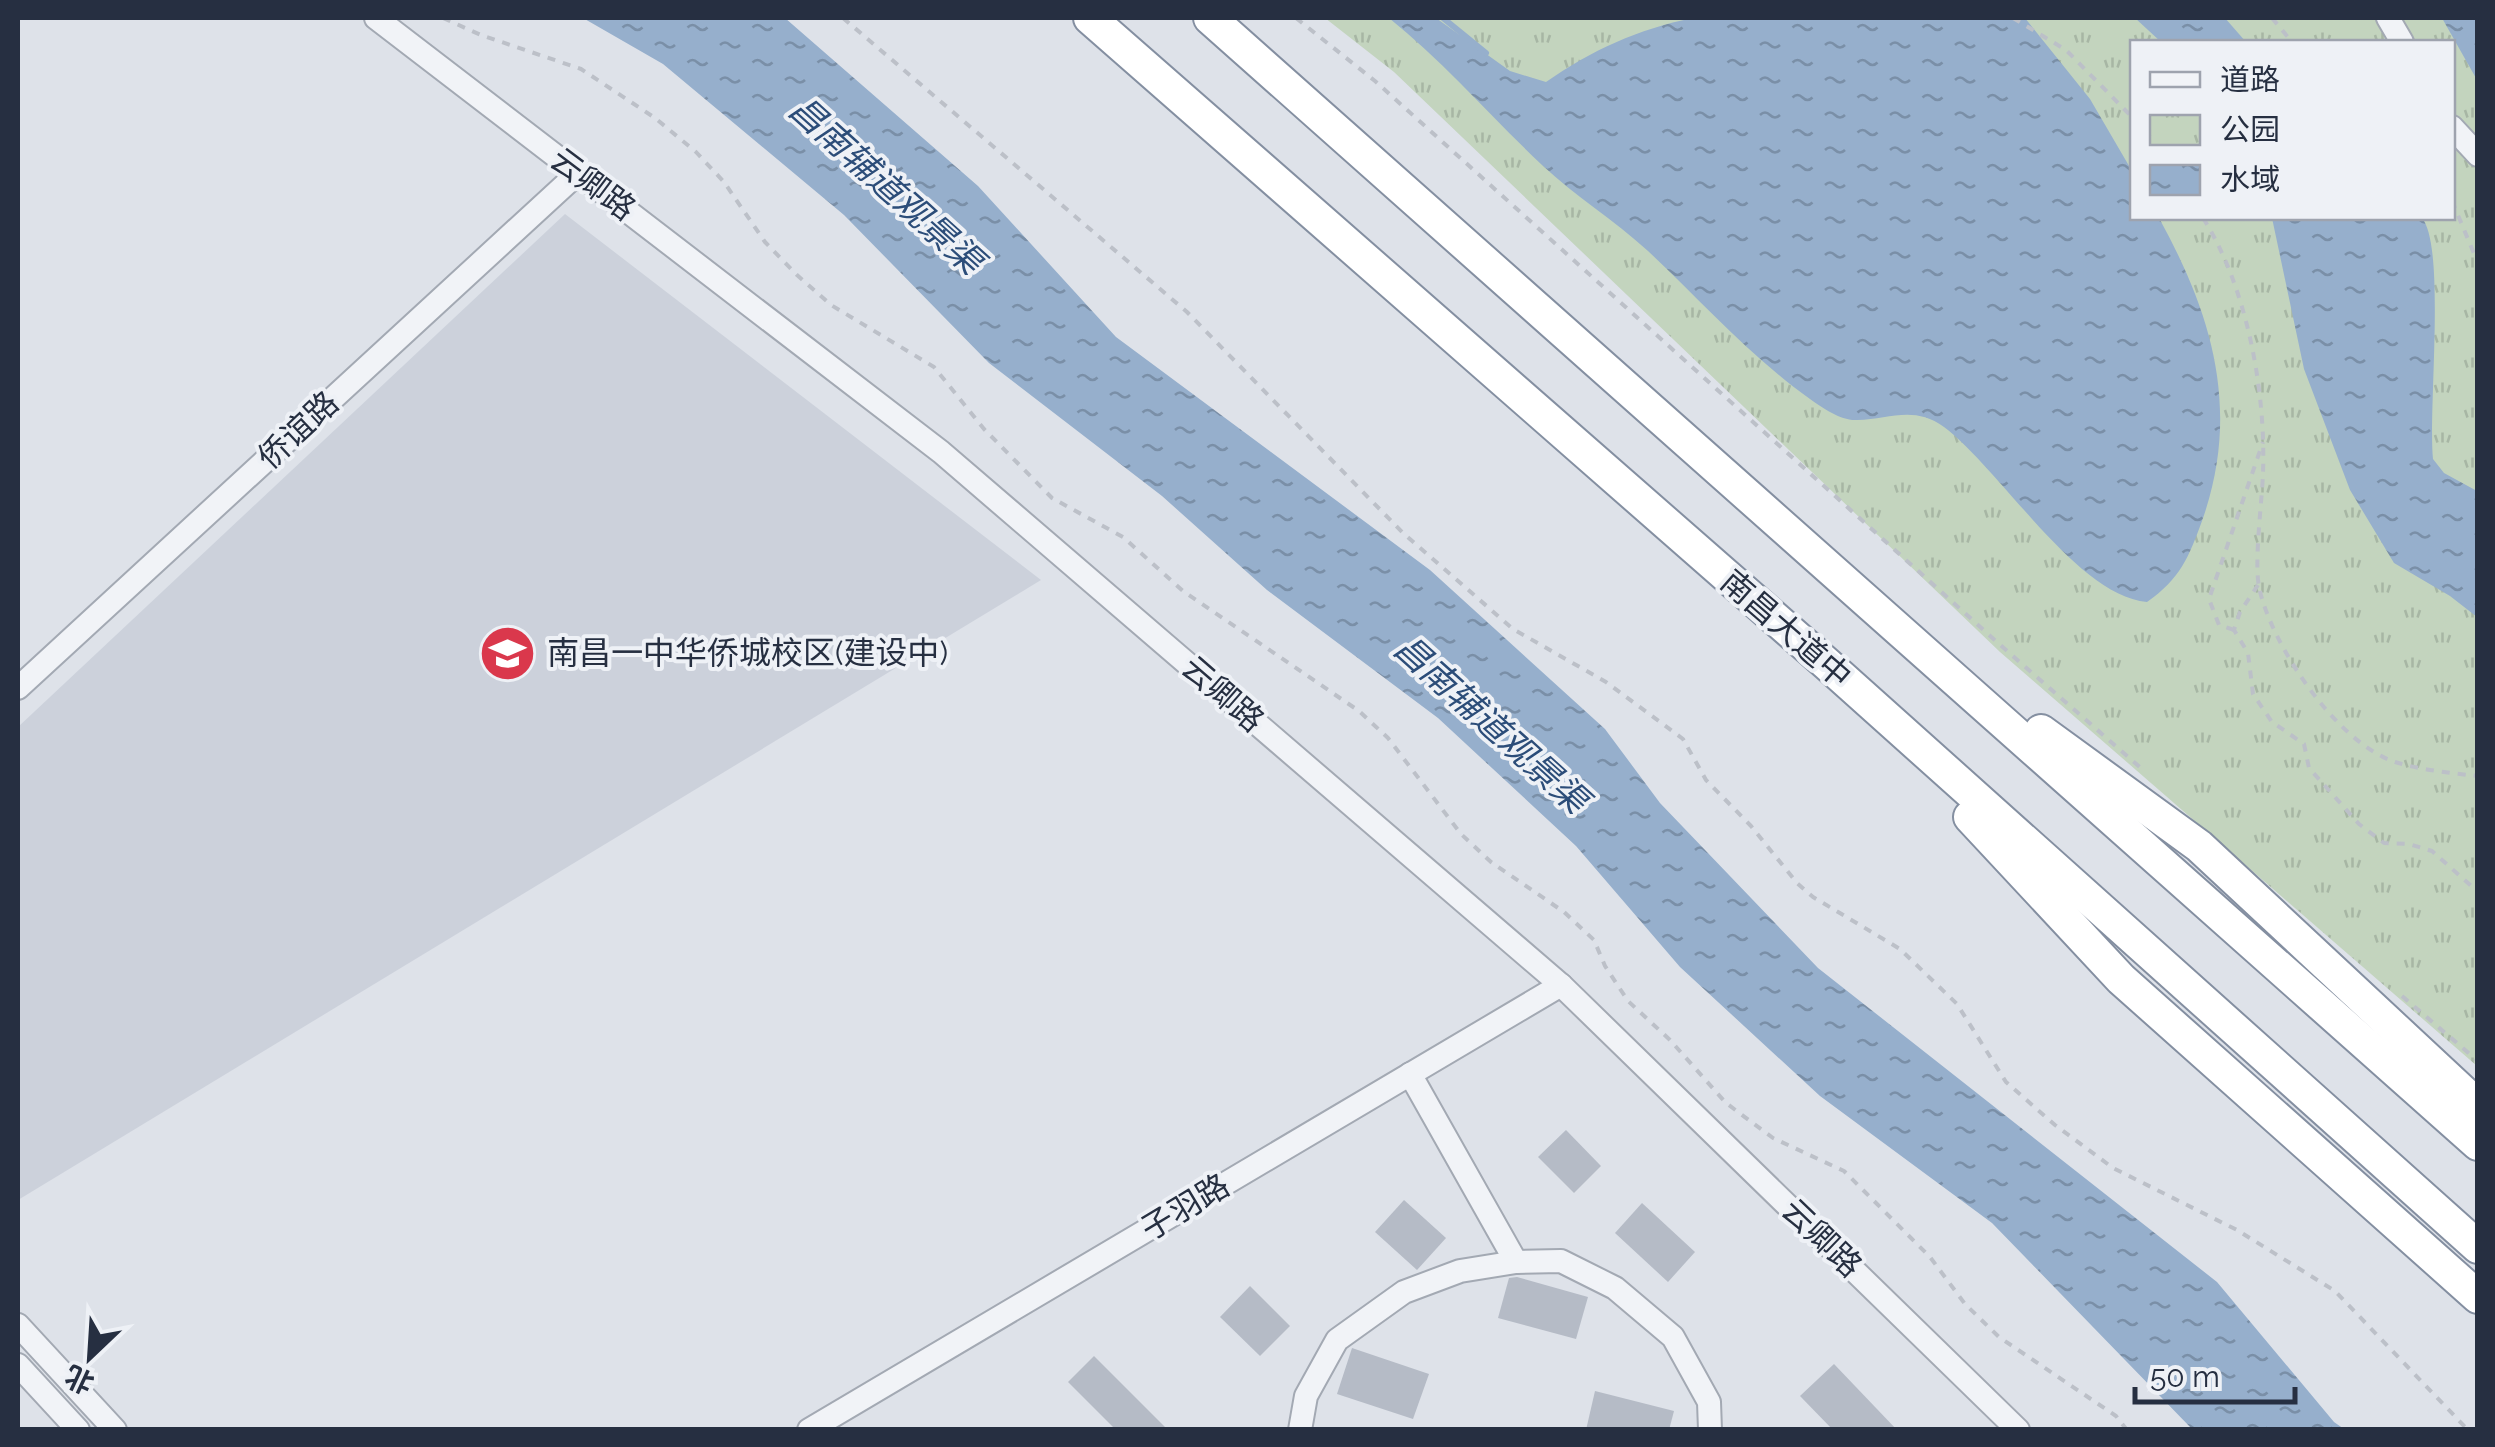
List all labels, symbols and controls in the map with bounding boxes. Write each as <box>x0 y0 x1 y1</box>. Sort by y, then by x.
legend <box>2130 40 2455 220</box>
text: 道路 <box>2220 62 2280 97</box>
water label: 昌南辅道观景渠 <box>782 87 995 285</box>
text: 公园 <box>2220 112 2280 147</box>
street label: 云卿路 <box>544 140 643 227</box>
text: 水域 <box>2220 162 2280 197</box>
street label: 侨谊路 <box>250 383 345 476</box>
street label: 南昌大道中 <box>1714 562 1859 695</box>
school or university icon: 南昌一中华侨城校区(建设中) <box>478 623 538 683</box>
water label: 昌南辅道观景渠 <box>1387 626 1600 824</box>
place label: 南昌一中华侨城校区(建设中) <box>547 634 948 671</box>
street label: 云卿路 <box>1175 648 1272 739</box>
street label: 子羽路 <box>1134 1166 1235 1247</box>
street label: 云卿路 <box>1775 1191 1870 1284</box>
north arrow <box>40 1307 140 1407</box>
scale bar <box>2135 1342 2295 1404</box>
text: 北 <box>60 1358 99 1400</box>
text: 50 m <box>2150 1359 2220 1394</box>

